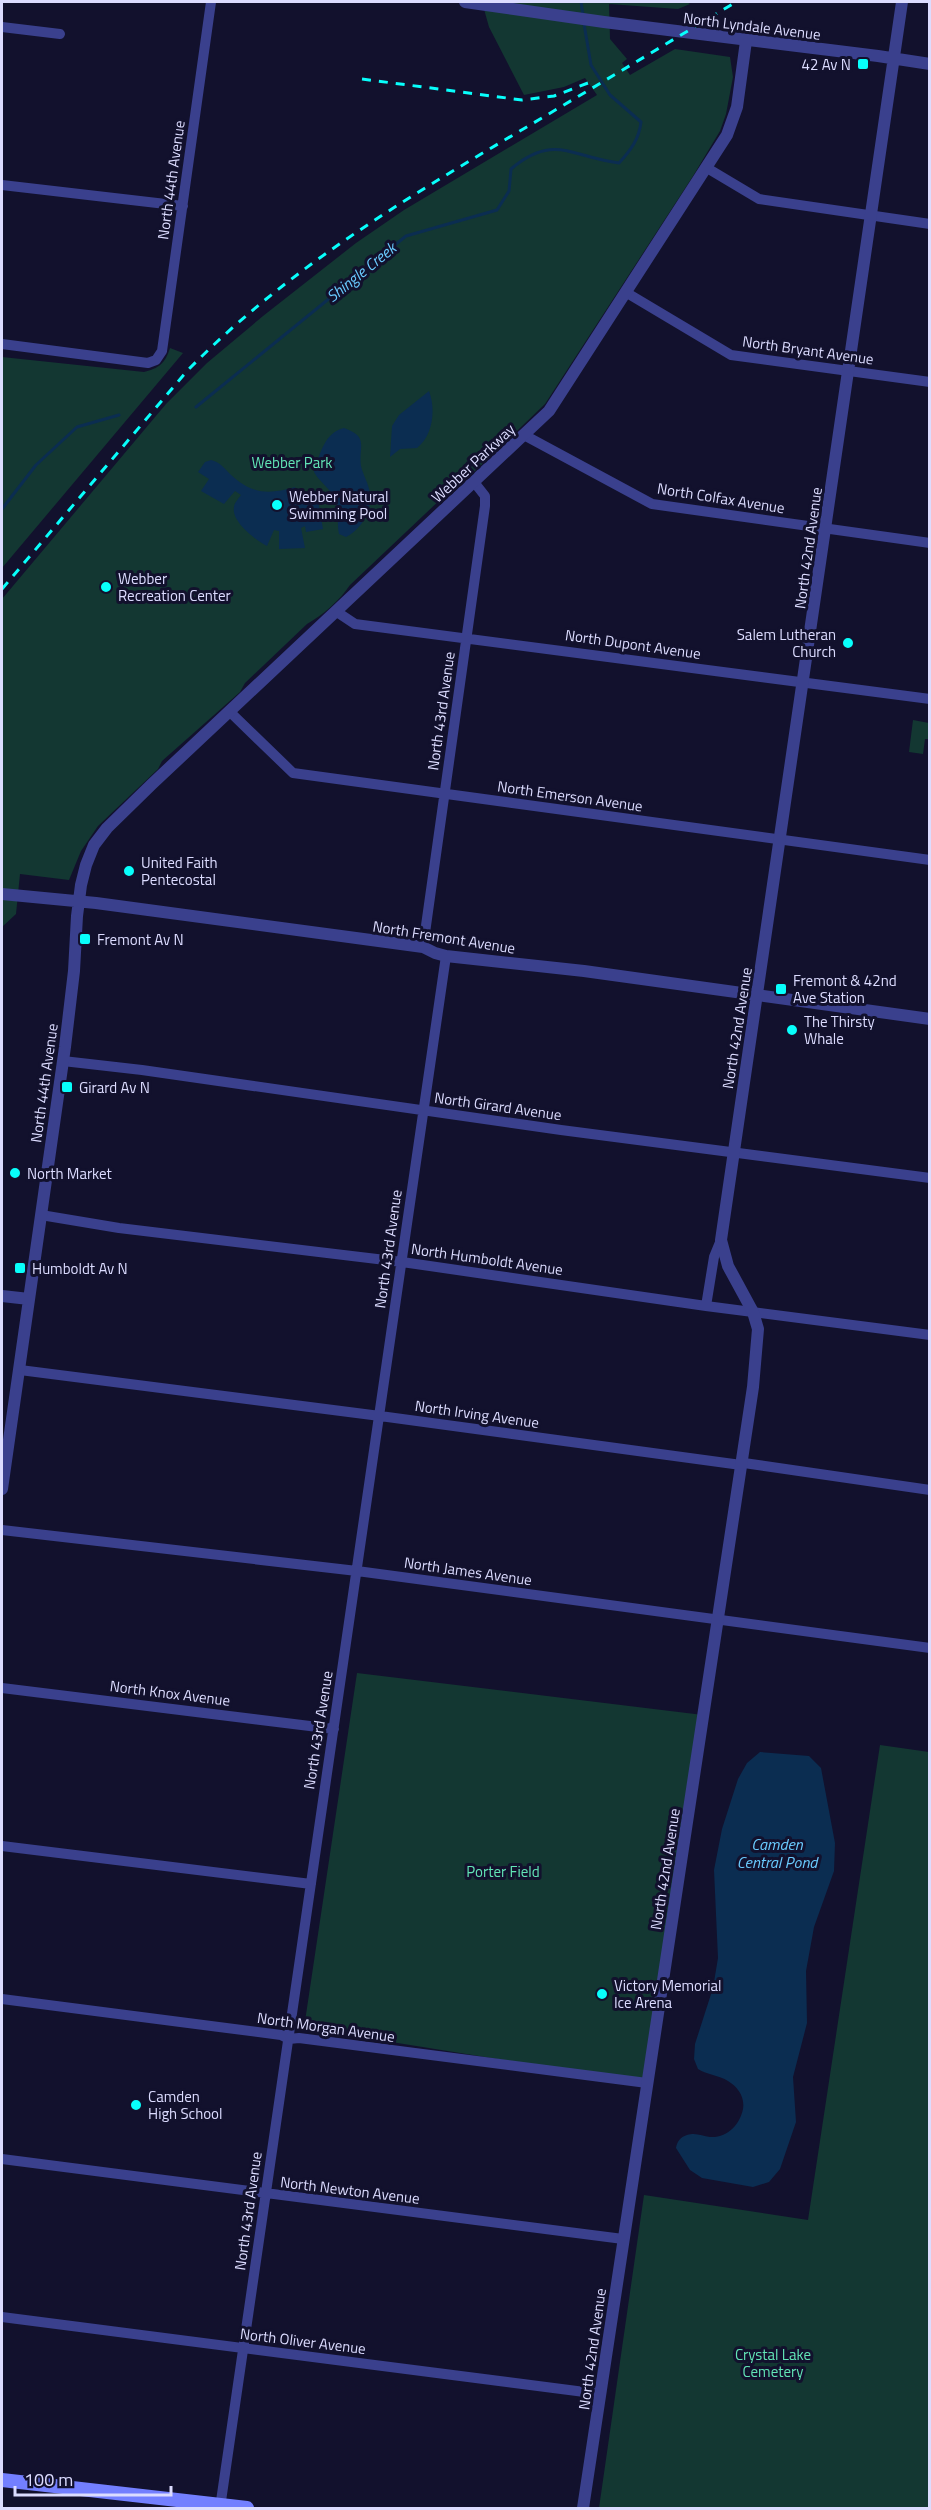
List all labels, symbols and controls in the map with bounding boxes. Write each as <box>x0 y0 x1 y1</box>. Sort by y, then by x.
street label: North Lyndale Avenue <box>682 6 822 46</box>
place label: 42 Av N <box>802 53 851 76</box>
marker: 42 Av N <box>856 57 870 71</box>
street label: North 44th Avenue <box>151 119 191 241</box>
water label: Shingle Creek <box>321 235 403 308</box>
street label: North Bryant Avenue <box>741 329 875 371</box>
street label: Webber Parkway <box>426 418 520 508</box>
park label: Webber Park <box>251 451 333 474</box>
street label: North Colfax Avenue <box>656 477 786 519</box>
place label: Webber Natural Swimming Pool <box>289 485 388 525</box>
street label: North 42nd Avenue <box>788 486 828 610</box>
marker: Webber Natural Swimming Pool <box>270 498 284 512</box>
place label: Webber Recreation Center <box>118 567 231 607</box>
marker: Webber Recreation Center <box>99 580 113 594</box>
street label: North Dupont Avenue <box>564 623 702 665</box>
place label: Salem Lutheran Church <box>737 623 836 663</box>
marker: Salem Lutheran Church <box>841 636 855 650</box>
street label: North 43rd Avenue <box>421 650 461 772</box>
street label: North Emerson Avenue <box>496 774 644 818</box>
place label: United Faith Pentecostal <box>141 851 218 891</box>
marker: United Faith Pentecostal <box>122 864 136 878</box>
street label: North Fremont Avenue <box>371 914 517 960</box>
place label: Fremont Av N <box>97 928 184 951</box>
marker: Fremont Av N <box>78 932 92 946</box>
street label: North 42nd Avenue <box>716 966 758 1090</box>
place label: Fremont & 42nd Ave Station <box>793 969 897 1009</box>
marker: Fremont & 42nd Ave Station <box>774 982 788 996</box>
place label: The Thirsty Whale <box>804 1010 875 1050</box>
street label: North 44th Avenue <box>24 1022 64 1144</box>
marker: The Thirsty Whale <box>785 1023 799 1037</box>
place label: Girard Av N <box>79 1076 150 1099</box>
marker: Girard Av N <box>60 1080 74 1094</box>
street label: North Girard Avenue <box>433 1086 563 1126</box>
place label: North Market <box>27 1162 113 1185</box>
marker: North Market <box>8 1166 22 1180</box>
street label: North 43rd Avenue <box>368 1188 408 1310</box>
street label: North Humboldt Avenue <box>410 1237 564 1281</box>
place label: Humboldt Av N <box>32 1257 128 1280</box>
marker: Humboldt Av N <box>13 1261 27 1275</box>
street label: North Irving Avenue <box>413 1394 541 1434</box>
street label: North James Avenue <box>403 1551 533 1591</box>
street label: North 43rd Avenue <box>297 1669 339 1791</box>
street label: North Knox Avenue <box>109 1674 231 1712</box>
street label: North 42nd Avenue <box>644 1807 686 1931</box>
water label: Camden Central Pond <box>737 1832 819 1874</box>
park label: Porter Field <box>466 1860 540 1883</box>
place label: Victory Memorial Ice Arena <box>614 1974 722 2014</box>
marker: Victory Memorial Ice Arena <box>595 1987 609 2001</box>
street label: North Morgan Avenue <box>256 2006 396 2048</box>
place label: Camden High School <box>148 2085 223 2125</box>
marker: Camden High School <box>129 2098 143 2112</box>
street label: North 43rd Avenue <box>228 2150 268 2272</box>
street label: North Newton Avenue <box>279 2170 421 2210</box>
street label: North 42nd Avenue <box>572 2287 612 2411</box>
street label: North Oliver Avenue <box>239 2322 367 2360</box>
park label: Crystal Lake Cemetery <box>735 2343 811 2383</box>
scale bar <box>15 2459 171 2497</box>
text: 100 m <box>24 2466 73 2493</box>

